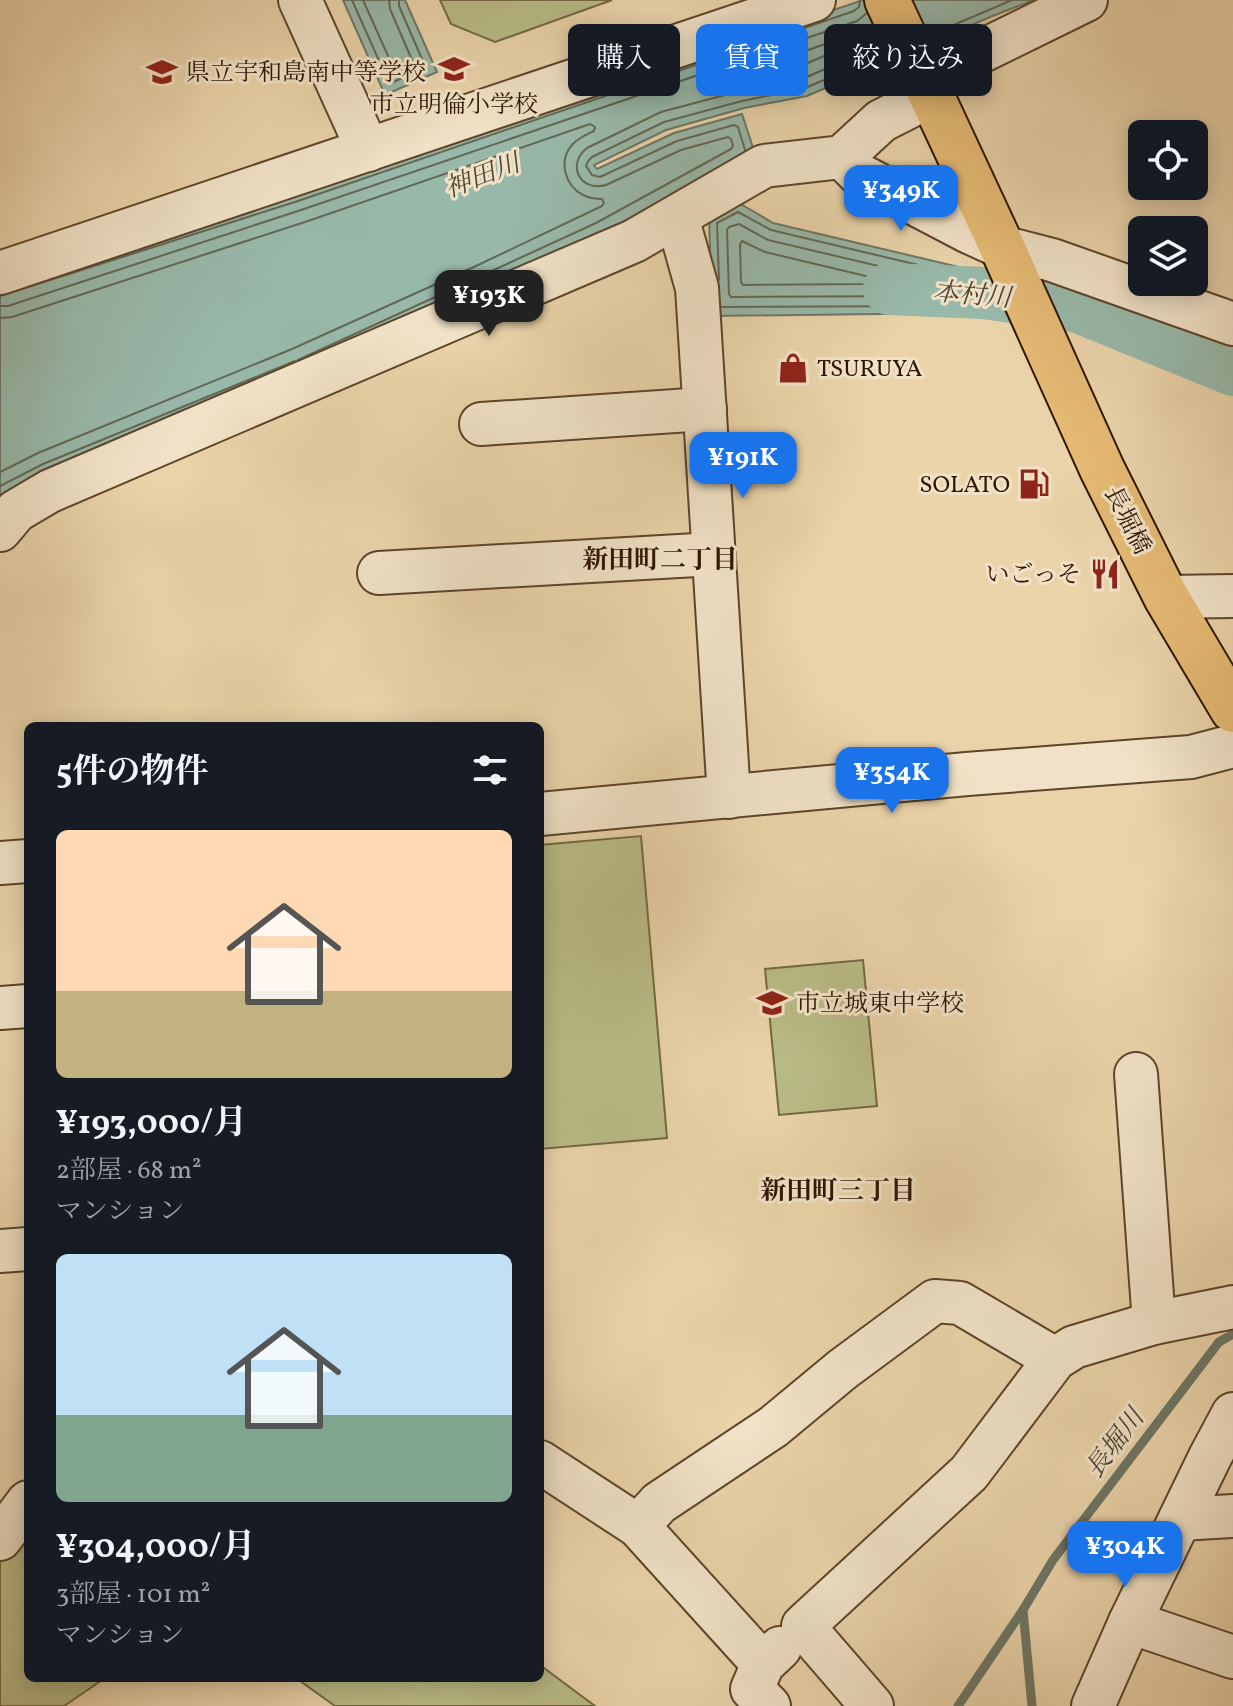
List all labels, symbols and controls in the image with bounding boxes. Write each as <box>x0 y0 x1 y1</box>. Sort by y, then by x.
chip: 購入 <box>568 24 680 96</box>
chip: 賃貸 <box>696 24 808 96</box>
chip: 絞り込み <box>824 24 992 96</box>
school or university icon: 市立明倫小学校 <box>437 52 471 86</box>
school or university icon: 県立宇和島南中等学校 <box>145 55 179 89</box>
place label: 県立宇和島南中等学校 <box>186 57 426 91</box>
place label: 市立明倫小学校 <box>370 89 538 123</box>
map controls <box>1128 120 1208 296</box>
button: locate <box>1128 120 1208 200</box>
water label: 神田川 <box>440 145 528 208</box>
pin: ¥349K <box>845 165 957 233</box>
text: ¥349K <box>862 173 940 209</box>
button: layers <box>1128 216 1208 296</box>
pin: ¥193K <box>433 270 545 338</box>
water label: 本村川 <box>931 275 1015 318</box>
text: ¥193K <box>452 278 526 314</box>
shop icon: TSURUYA <box>776 351 810 385</box>
place label: TSURUYA <box>817 353 923 387</box>
pin: ¥191K <box>687 432 799 500</box>
text: ¥191K <box>708 440 778 476</box>
fuel station icon: SOLATO <box>1017 467 1051 501</box>
place label: SOLATO <box>919 469 1010 503</box>
street label: 長堀橋 <box>1095 481 1158 561</box>
district label: 新田町二丁目 <box>582 543 738 579</box>
restaurant icon: いごっそ <box>1088 557 1122 591</box>
place label: いごっそ <box>985 559 1081 593</box>
pin: ¥354K <box>836 747 948 815</box>
icon: filters <box>468 748 512 792</box>
text: 5件の物件 <box>56 750 208 797</box>
text: ¥354K <box>854 755 930 791</box>
icon: home <box>212 882 356 1026</box>
school or university icon: 市立城東中学校 <box>755 986 789 1020</box>
place label: 市立城東中学校 <box>796 988 964 1022</box>
text: ¥193,000/月 <box>56 1101 247 1148</box>
text: 2部屋 · 68 m² <box>56 1153 202 1189</box>
district label: 新田町三丁目 <box>760 1174 916 1210</box>
text: マンション <box>56 1194 185 1230</box>
icon: home <box>212 1306 356 1450</box>
water label: 長堀川 <box>1078 1400 1155 1486</box>
pin: ¥304K <box>1069 1521 1181 1589</box>
text: ¥304,000/月 <box>56 1525 256 1572</box>
text: ¥304K <box>1085 1529 1165 1565</box>
text: 3部屋 · 101 m² <box>56 1577 210 1613</box>
text: マンション <box>56 1618 185 1654</box>

